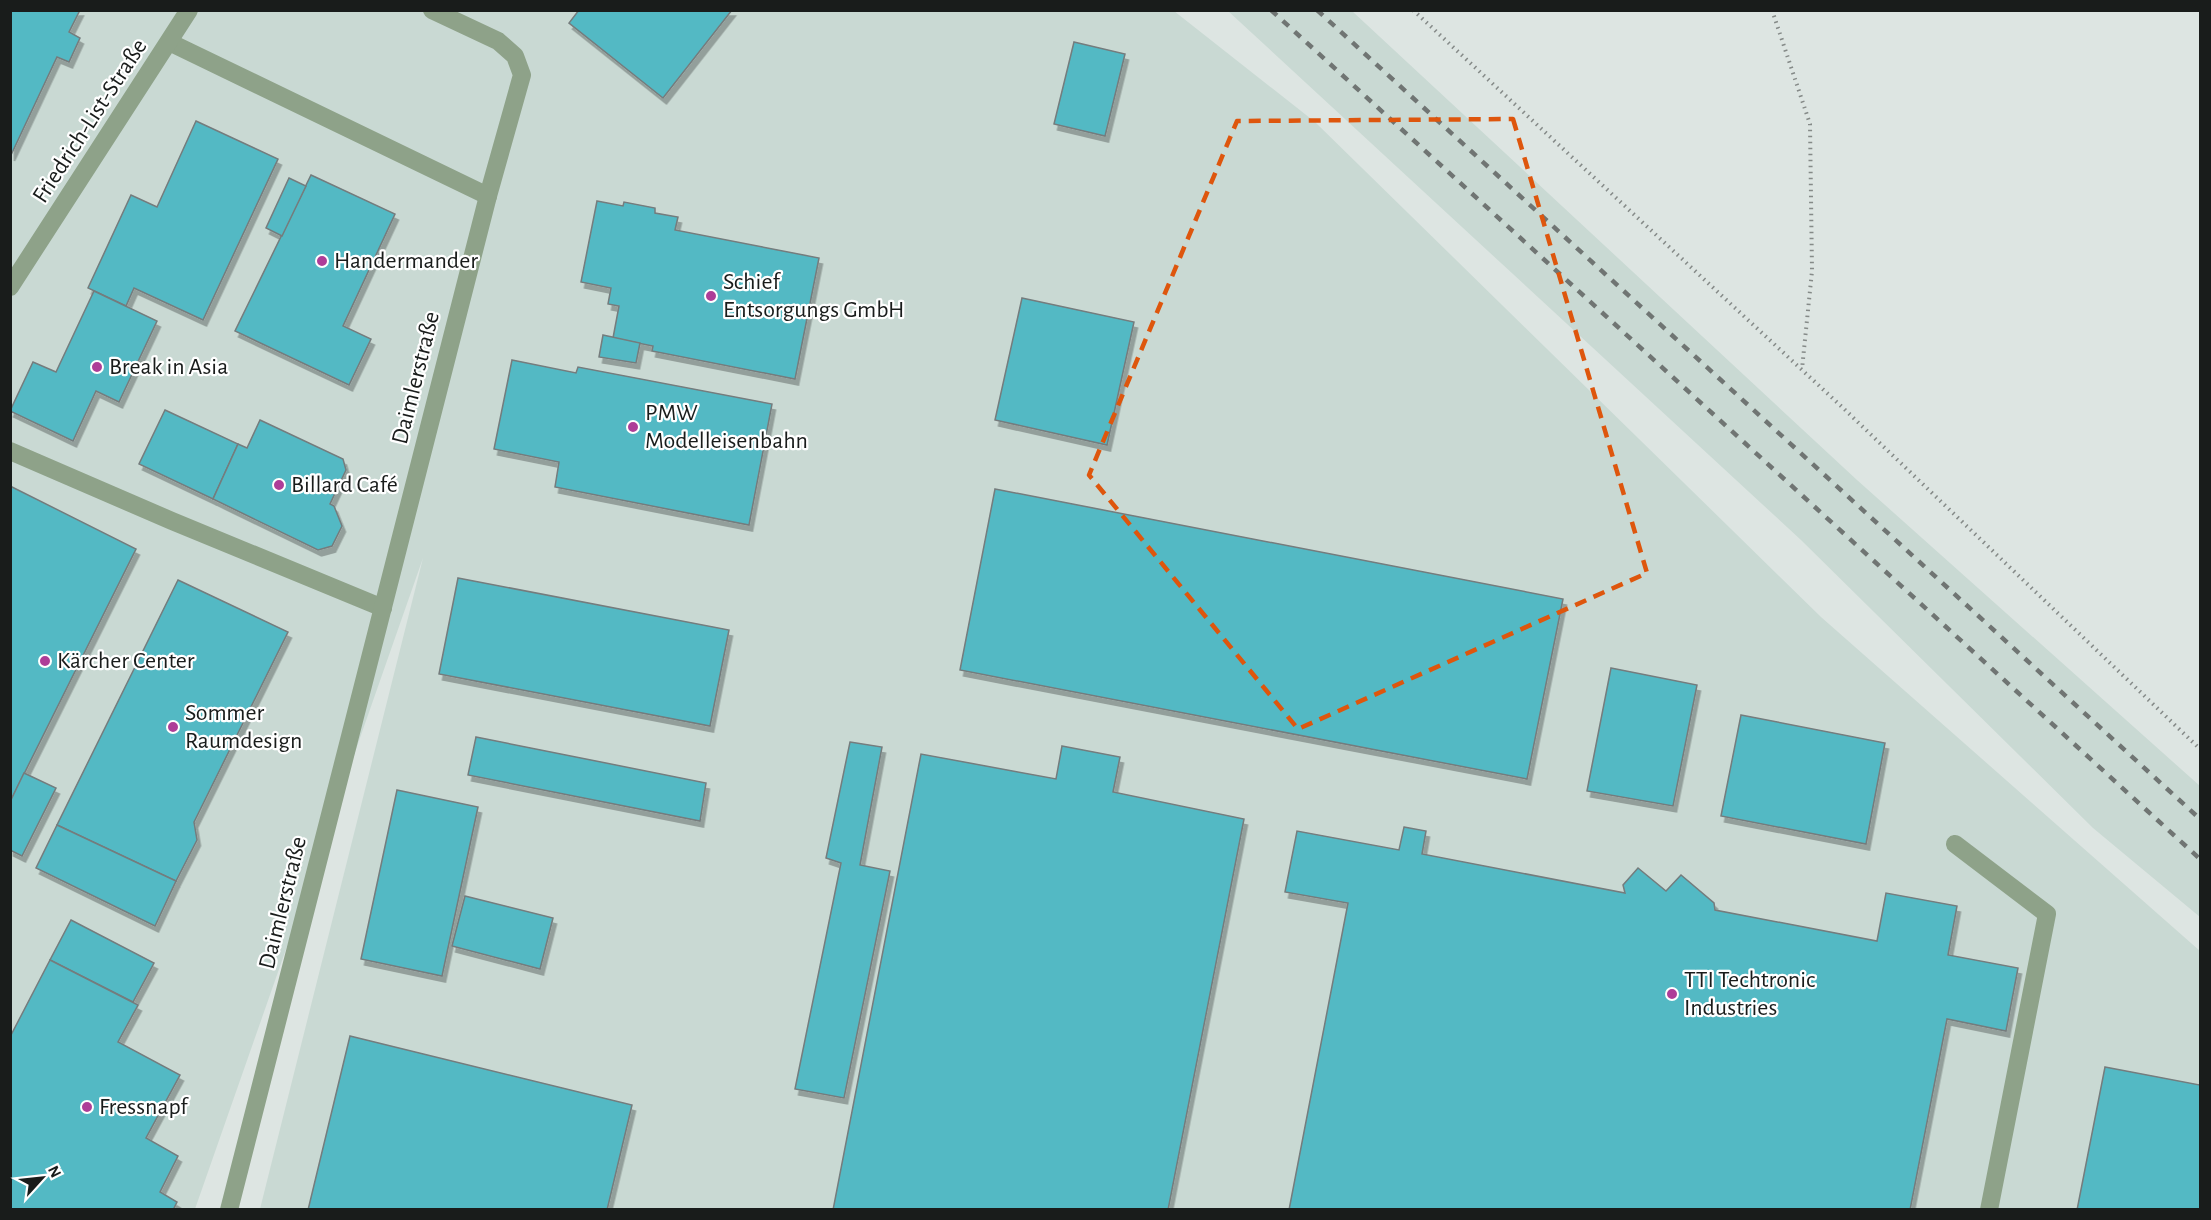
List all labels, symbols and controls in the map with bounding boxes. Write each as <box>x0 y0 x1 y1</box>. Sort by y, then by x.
street label: Friedrich-List-Straße <box>28 35 152 207</box>
place label: Handermander <box>334 249 478 273</box>
marker: Handermander <box>315 254 329 268</box>
place label: Schief Entsorgungs GmbH <box>723 270 905 322</box>
marker: Schief Entsorgungs GmbH <box>704 289 718 303</box>
street label: Daimlerstraße <box>388 309 444 447</box>
place label: Break in Asia <box>109 355 228 379</box>
marker: Break in Asia <box>90 360 104 374</box>
place label: PMW Modelleisenbahn <box>645 401 808 453</box>
marker: PMW Modelleisenbahn <box>626 420 640 434</box>
place label: Billard Café <box>291 473 398 497</box>
marker: Billard Café <box>272 478 286 492</box>
place label: Kärcher Center <box>57 649 195 673</box>
marker: Kärcher Center <box>38 654 52 668</box>
place label: Sommer Raumdesign <box>185 701 302 753</box>
marker: Sommer Raumdesign <box>166 720 180 734</box>
street label: Daimlerstraße <box>255 834 311 972</box>
place label: TTI Techtronic Industries <box>1684 968 1815 1020</box>
marker: TTI Techtronic Industries <box>1665 987 1679 1001</box>
place label: Fressnapf <box>99 1095 189 1119</box>
marker: Fressnapf <box>80 1100 94 1114</box>
north arrow <box>12 1148 72 1208</box>
text: N <box>45 1163 64 1180</box>

